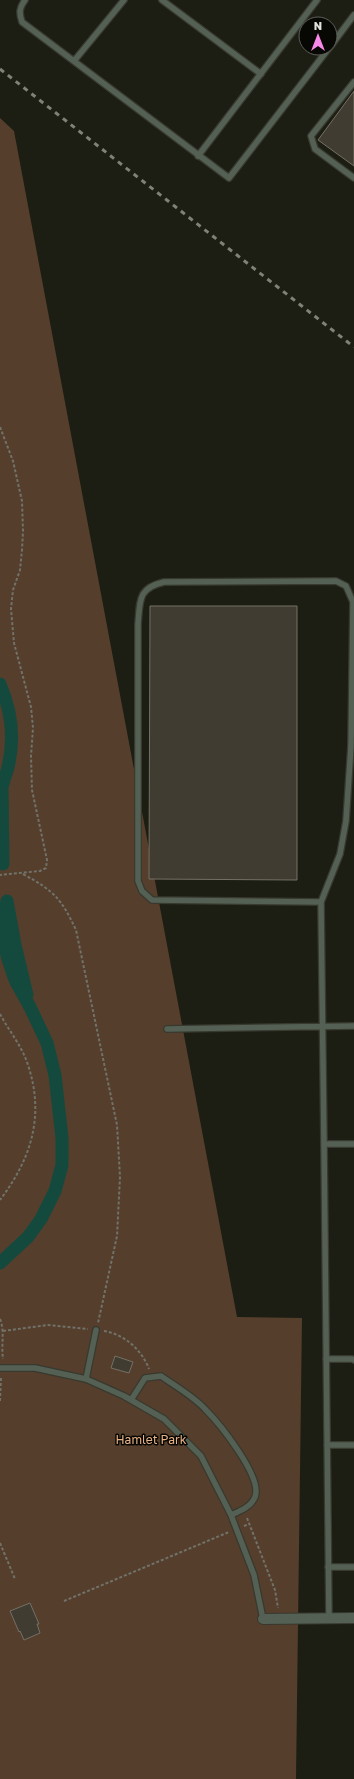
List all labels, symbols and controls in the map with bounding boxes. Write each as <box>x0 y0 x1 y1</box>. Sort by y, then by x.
north arrow <box>298 16 338 56</box>
text: N <box>314 19 322 32</box>
park label: Hamlet Park <box>116 1432 187 1447</box>

